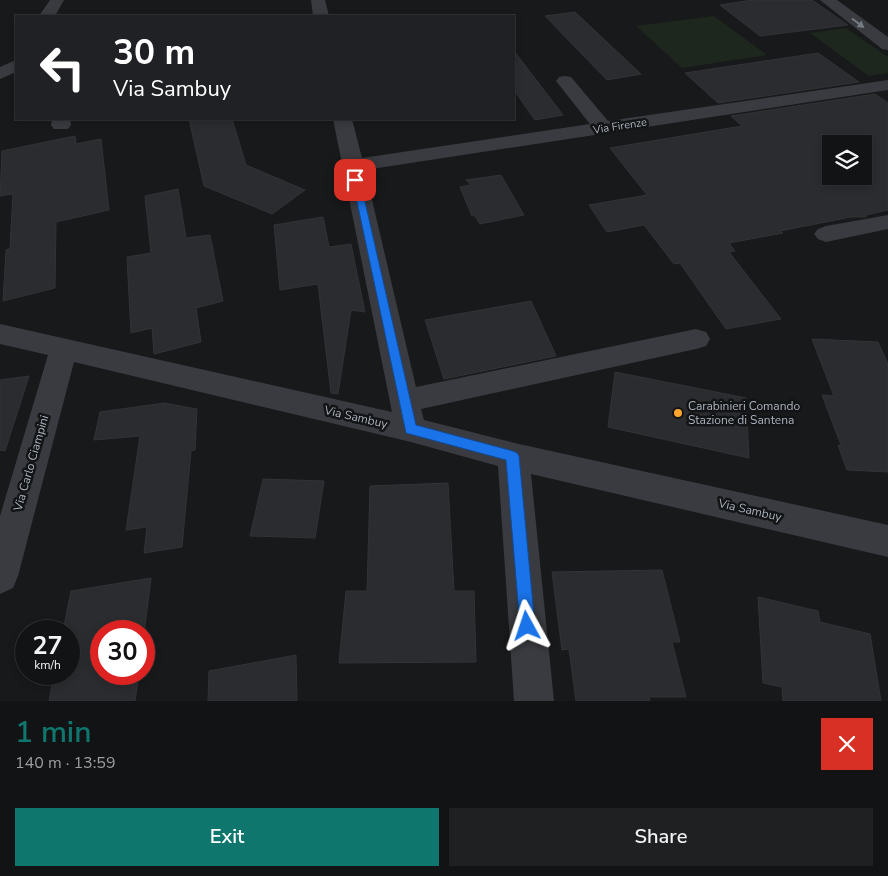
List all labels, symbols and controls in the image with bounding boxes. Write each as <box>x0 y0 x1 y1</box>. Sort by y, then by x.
one-way arrow <box>851 17 864 28</box>
text: 30 m <box>113 29 195 76</box>
icon: left <box>30 35 95 100</box>
text: Via Sambuy <box>113 74 231 104</box>
street label: Via Firenze <box>591 114 648 138</box>
map controls <box>822 135 872 185</box>
button: layers <box>822 135 872 185</box>
pin <box>334 159 376 201</box>
icon: arrive <box>341 166 369 194</box>
place label: Carabinieri Comando Stazione di Santena <box>688 398 801 428</box>
street label: Via Sambuy <box>322 402 390 432</box>
marker: Carabinieri Comando Stazione di Santena <box>672 407 684 419</box>
street label: Via Carlo Ciampini <box>9 413 52 514</box>
street label: Via Sambuy <box>716 495 784 525</box>
position arrow <box>500 599 552 651</box>
speed limit sign: 30 <box>90 620 155 685</box>
text: 27 <box>32 629 63 663</box>
text: km/h <box>34 657 61 673</box>
text: 1 min <box>15 712 91 753</box>
button: close <box>821 718 873 770</box>
text: 140 m · 13:59 <box>15 752 116 774</box>
button: Exit <box>15 808 439 866</box>
button: Share <box>449 808 873 866</box>

